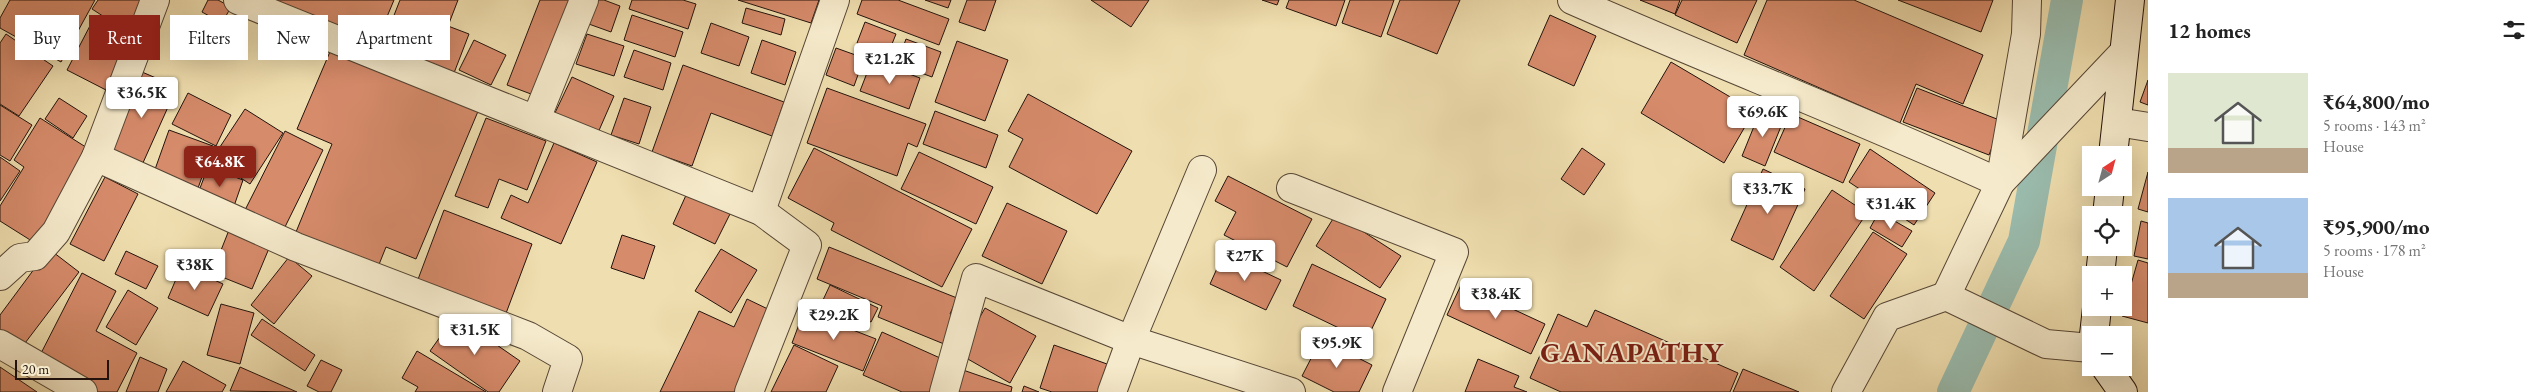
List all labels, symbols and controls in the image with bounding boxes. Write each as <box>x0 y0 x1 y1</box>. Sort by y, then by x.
chip: Buy <box>15 15 79 60</box>
chip: Rent <box>89 15 160 60</box>
chip: Filters <box>170 15 248 60</box>
chip: New <box>258 15 328 60</box>
chip: Apartment <box>338 15 450 60</box>
icon: filters <box>2500 16 2528 44</box>
text: 12 homes <box>2168 17 2251 44</box>
pin: ₹21.2K <box>849 42 931 85</box>
text: ₹21.2K <box>865 48 915 69</box>
pin: ₹36.5K <box>101 76 183 119</box>
text: ₹36.5K <box>117 82 167 103</box>
text: ₹64,800/mo <box>2323 88 2430 115</box>
icon: home <box>2208 93 2268 153</box>
pin: ₹69.6K <box>1722 96 1804 138</box>
text: ₹69.6K <box>1738 101 1788 122</box>
text: 5 rooms · 143 m² <box>2323 115 2426 136</box>
text: House <box>2323 136 2364 157</box>
pin: ₹64.8K <box>179 146 261 188</box>
north arrow <box>2082 146 2132 196</box>
map controls <box>2082 146 2132 376</box>
text: ₹64.8K <box>195 151 245 172</box>
pin: ₹33.7K <box>1727 172 1809 215</box>
text: ₹33.7K <box>1743 178 1793 199</box>
pin: ₹31.4K <box>1850 188 1932 230</box>
text: ₹31.4K <box>1866 193 1916 214</box>
button: locate <box>2082 206 2132 256</box>
text: ₹95,900/mo <box>2323 213 2430 240</box>
icon: home <box>2208 218 2268 278</box>
pin: ₹27K <box>1215 240 1275 282</box>
text: 5 rooms · 178 m² <box>2323 240 2426 261</box>
text: ₹27K <box>1226 245 1264 266</box>
pin: ₹38K <box>165 248 225 291</box>
text: ₹38K <box>176 254 214 275</box>
text: House <box>2323 261 2364 282</box>
button: + <box>2082 266 2132 316</box>
pin: ₹38.4K <box>1455 278 1537 320</box>
text: ₹38.4K <box>1471 283 1521 304</box>
pin: ₹29.2K <box>793 298 875 341</box>
text: ₹29.2K <box>809 304 859 325</box>
pin: ₹31.5K <box>434 314 516 356</box>
text: ₹31.5K <box>450 319 500 340</box>
pin: ₹95.9K <box>1296 326 1378 369</box>
button: − <box>2082 326 2132 376</box>
text: ₹95.9K <box>1312 332 1362 353</box>
district label: GANAPATHY <box>1540 334 1724 370</box>
scale bar <box>15 357 109 380</box>
text: 20 m <box>22 360 49 378</box>

